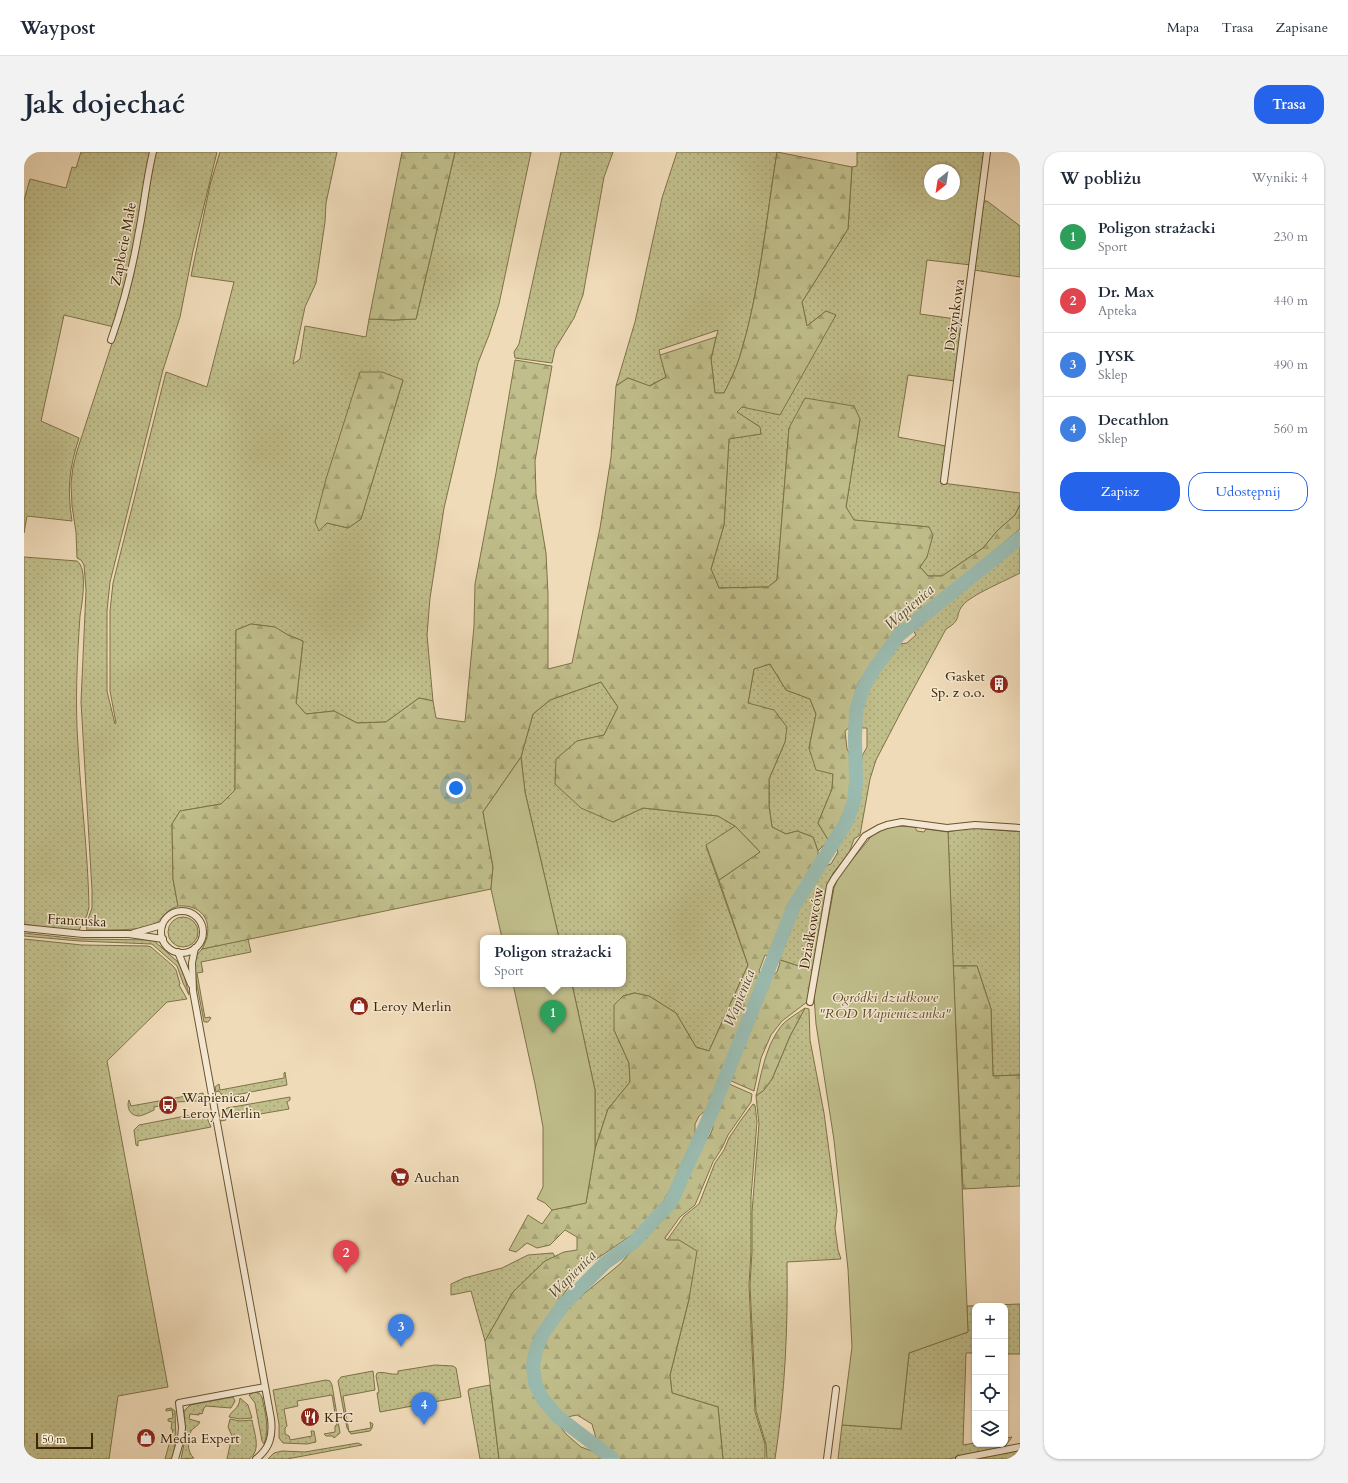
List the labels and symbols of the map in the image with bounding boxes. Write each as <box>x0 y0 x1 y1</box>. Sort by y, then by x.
north arrow <box>924 164 960 200</box>
street label: Zapłocie Małe <box>106 201 141 288</box>
street label: Dożynkowa <box>940 278 969 352</box>
water label: Wapienica <box>880 580 938 634</box>
place label: Gasket Sp. z o.o. <box>931 667 986 702</box>
building icon: Gasket Sp. z o.o. <box>988 673 1010 695</box>
your location <box>446 778 466 798</box>
street label: Działkowców <box>795 885 828 971</box>
street label: Francuska <box>47 909 107 932</box>
water label: Wapienica <box>718 966 760 1030</box>
park label: Ogródki działkowe "ROD Wapieniczanka" <box>819 988 951 1023</box>
shop icon: Leroy Merlin <box>348 995 370 1017</box>
place label: Leroy Merlin <box>373 997 452 1016</box>
pin: 1 <box>540 1000 566 1033</box>
place label: Wapienica/ Leroy Merlin <box>181 1088 261 1123</box>
bus stop icon: Wapienica/ Leroy Merlin <box>157 1094 179 1116</box>
supermarket icon: Auchan <box>389 1166 411 1188</box>
place label: Auchan <box>414 1168 460 1187</box>
pin: 2 <box>333 1240 359 1273</box>
water label: Wapienica <box>544 1246 600 1302</box>
pin: 3 <box>388 1314 414 1347</box>
pin: 4 <box>411 1392 437 1425</box>
restaurant icon: KFC <box>299 1406 321 1428</box>
place label: KFC <box>324 1408 353 1427</box>
shop icon: Media Expert <box>135 1427 157 1449</box>
place label: Media Expert <box>160 1429 240 1448</box>
scale bar <box>36 1431 93 1450</box>

